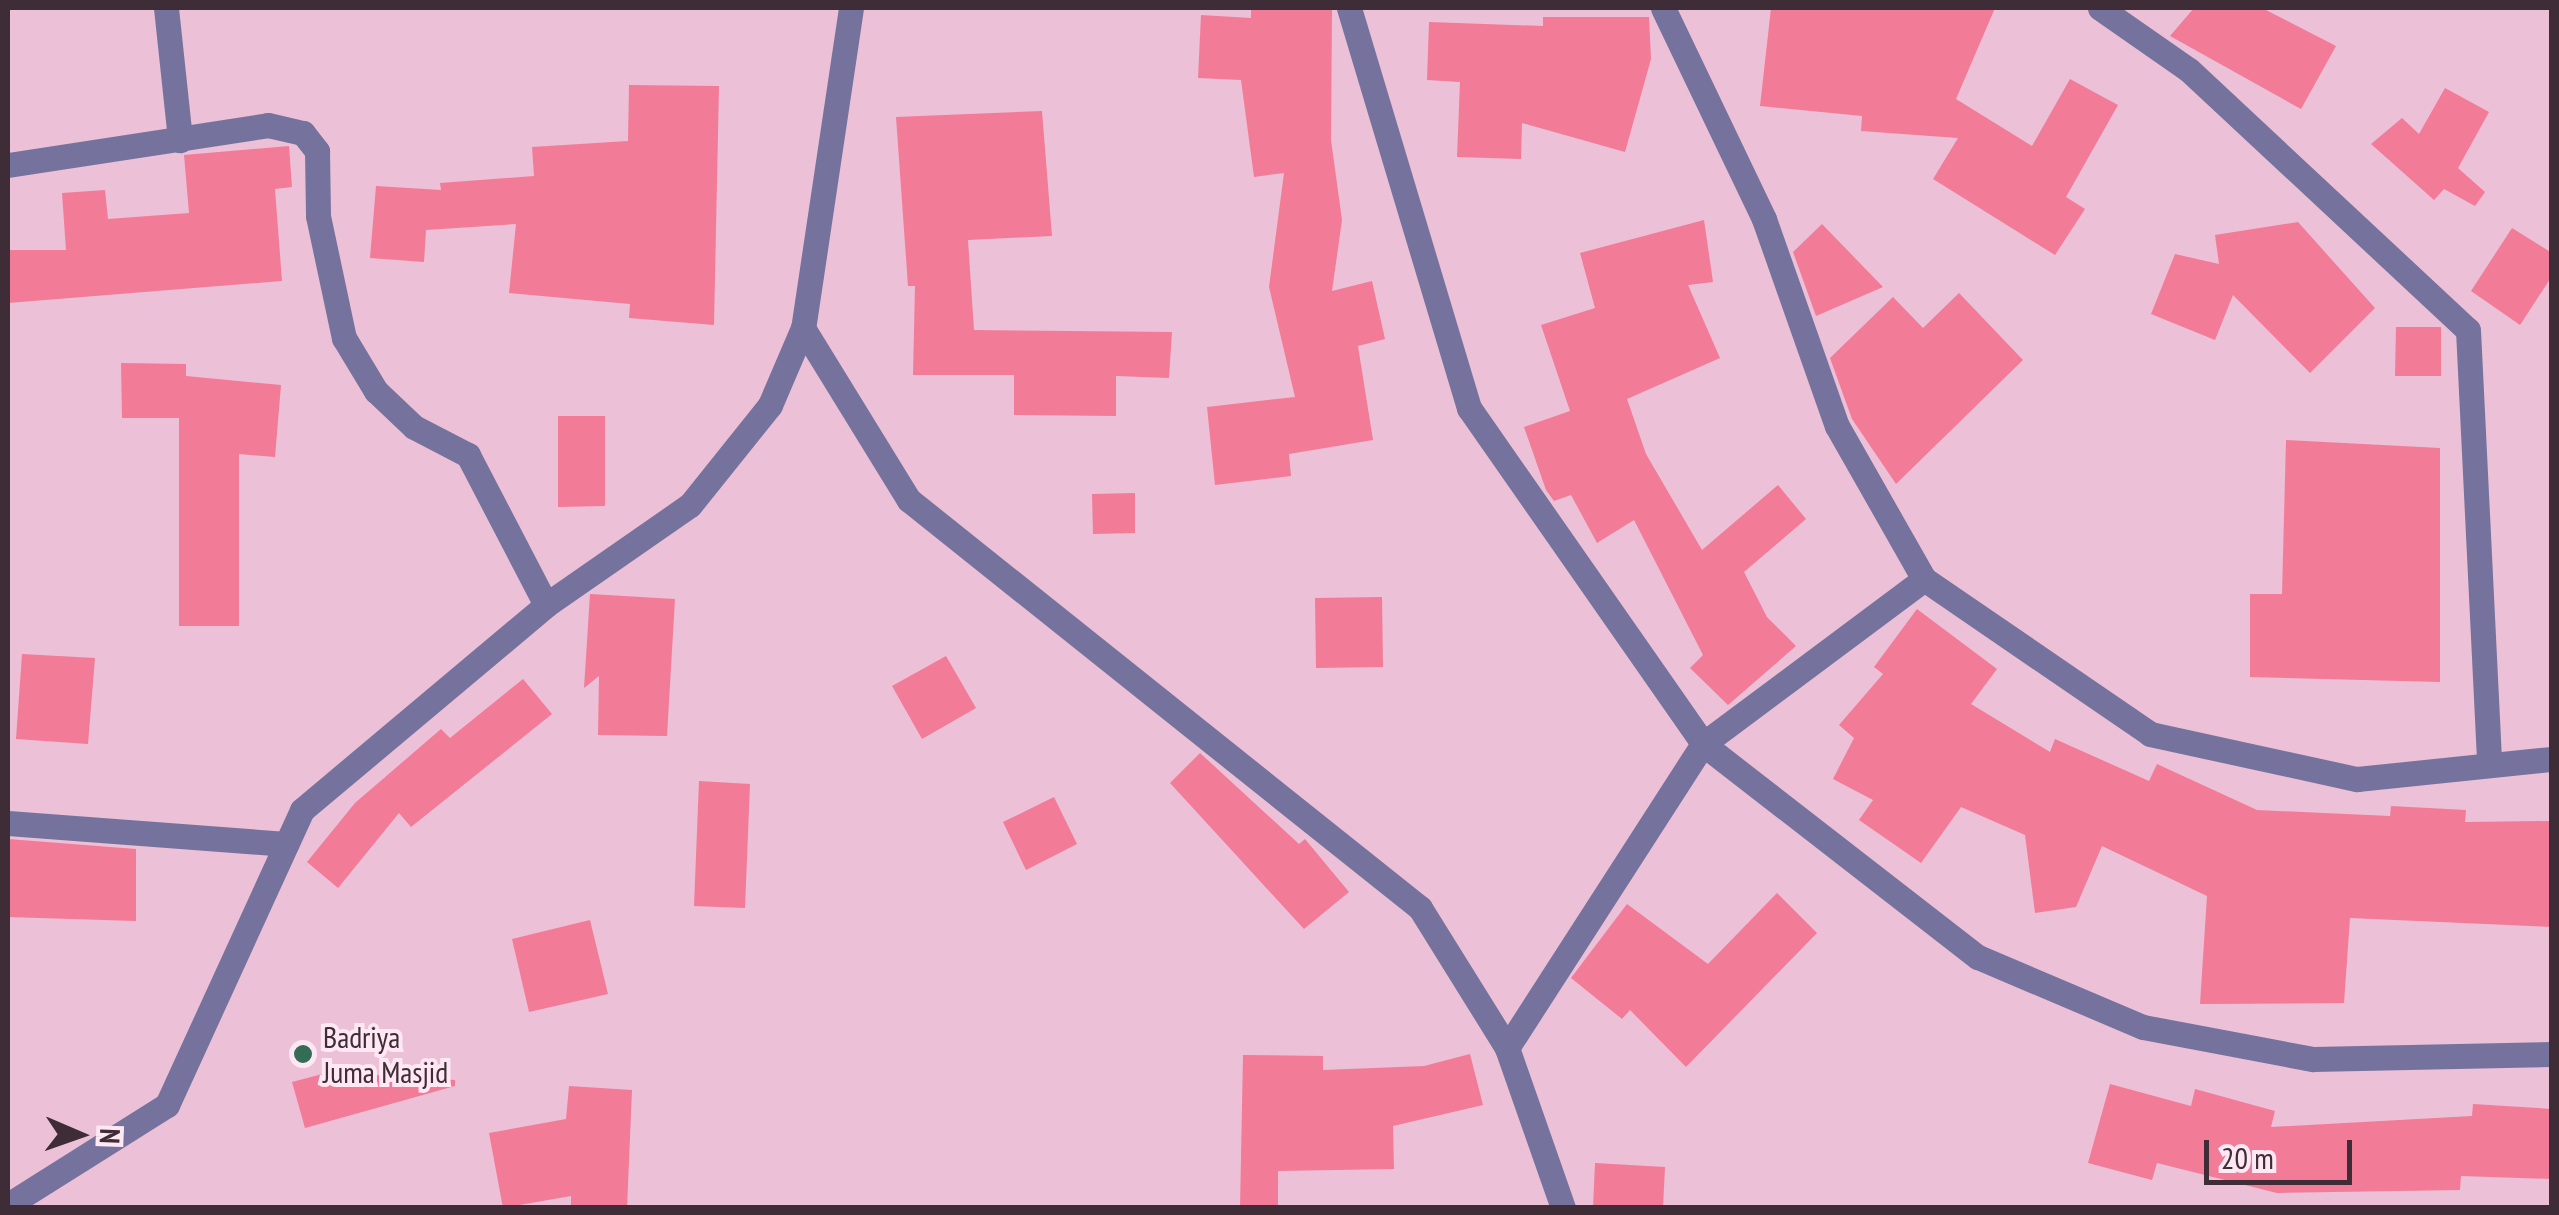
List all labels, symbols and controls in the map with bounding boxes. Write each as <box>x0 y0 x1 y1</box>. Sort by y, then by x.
place label: Badriya Juma Masjid <box>323 1019 448 1090</box>
marker: Badriya Juma Masjid <box>292 1043 314 1065</box>
north arrow <box>30 1085 130 1185</box>
scale bar <box>2209 1120 2356 1182</box>
text: N <box>92 1128 129 1144</box>
text: 20 m <box>2221 1138 2274 1177</box>

